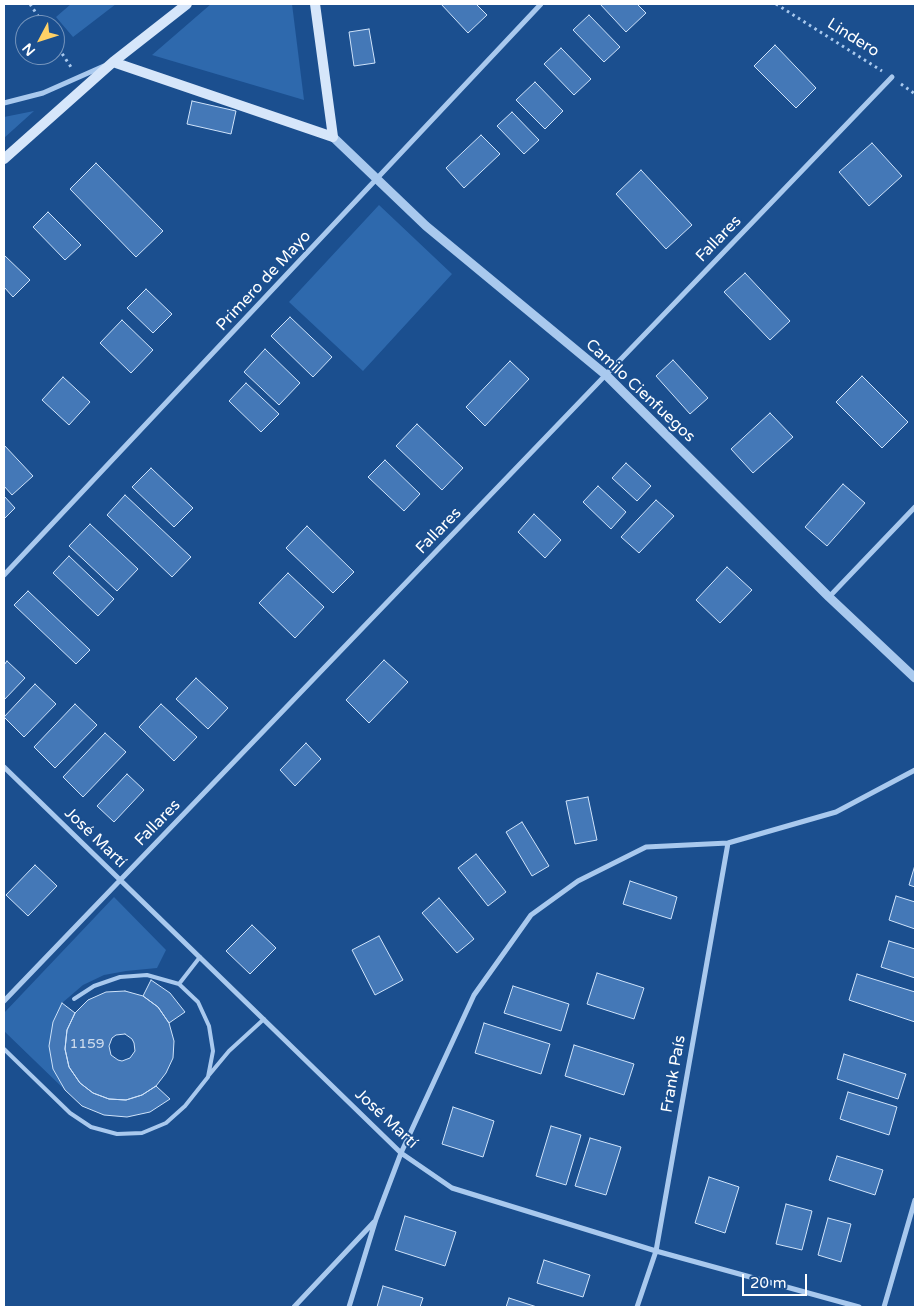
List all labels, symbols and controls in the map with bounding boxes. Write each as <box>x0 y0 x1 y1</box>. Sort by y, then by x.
north arrow <box>15 15 65 65</box>
street label: Lindero <box>823 15 883 61</box>
text: N <box>19 40 39 59</box>
street label: Fallares <box>692 212 746 266</box>
street label: Primero de Mayo <box>213 227 315 335</box>
street label: Camilo Cienfuegos <box>581 335 699 447</box>
street label: Fallares <box>412 504 466 558</box>
street label: Fallares <box>131 796 185 850</box>
street label: José Martí <box>60 804 130 872</box>
street label: Frank País <box>658 1034 690 1114</box>
house number: 1159 <box>69 1036 105 1052</box>
street label: José Martí <box>351 1085 421 1153</box>
scale bar <box>744 1264 809 1296</box>
text: 20 m <box>750 1274 787 1292</box>

